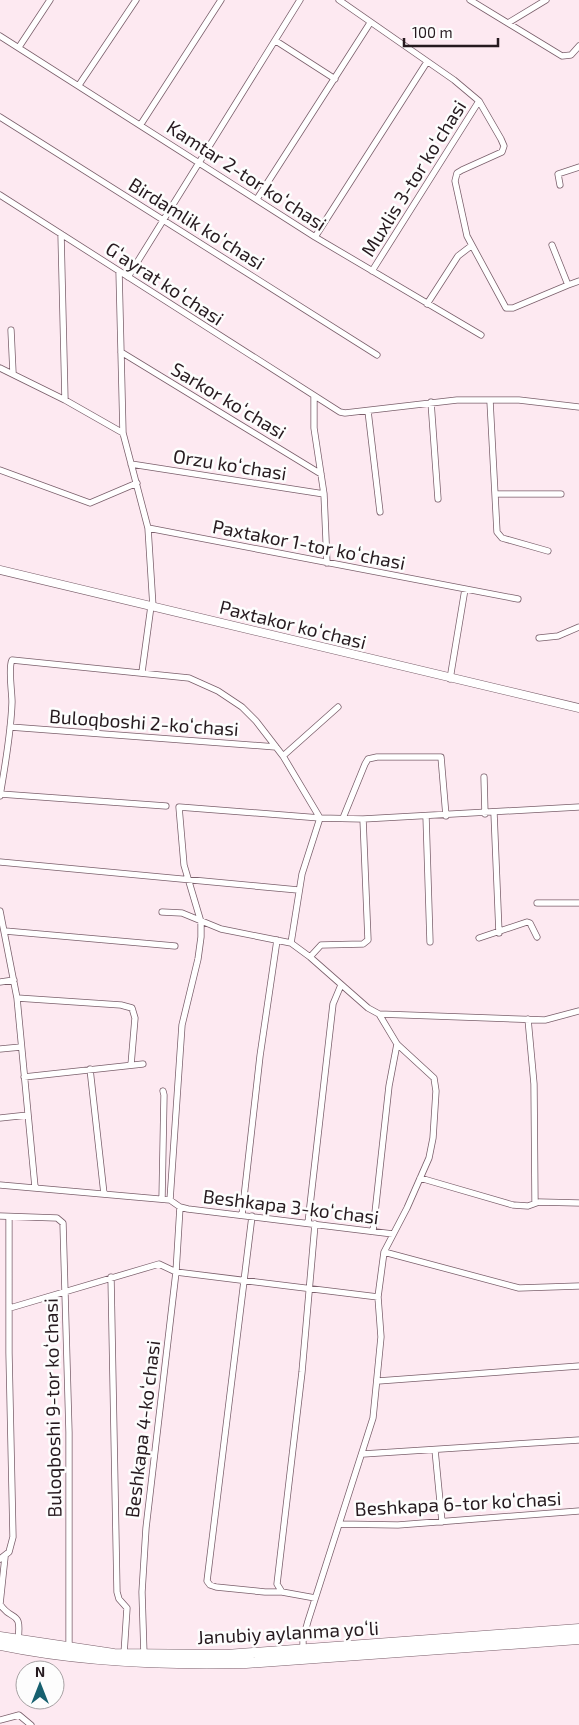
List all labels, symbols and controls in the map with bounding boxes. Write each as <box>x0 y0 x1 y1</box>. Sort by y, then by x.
scale bar <box>404 15 498 47</box>
text: 100 m <box>412 23 453 41</box>
street label: Muxlis 3-tor koʻchasi <box>356 96 470 260</box>
street label: Kamtar 2-tor koʻchasi <box>163 115 331 235</box>
street label: Birdamlik koʻchasi <box>125 172 269 274</box>
street label: Gʻayrat koʻchasi <box>102 236 228 330</box>
street label: Sarkor koʻchasi <box>167 357 291 443</box>
street label: Orzu koʻchasi <box>172 444 288 484</box>
street label: Paxtakor 1-tor koʻchasi <box>211 514 407 574</box>
street label: Paxtakor koʻchasi <box>217 595 369 653</box>
street label: Buloqboshi 2-koʻchasi <box>48 704 240 740</box>
street label: Beshkapa 3-koʻchasi <box>202 1184 380 1228</box>
street label: Buloqboshi 9-tor koʻchasi <box>39 1298 65 1518</box>
street label: Beshkapa 4-koʻchasi <box>120 1339 164 1519</box>
street label: Beshkapa 6-tor koʻchasi <box>354 1486 562 1520</box>
street label: Janubiy aylanma yoʻli <box>196 1616 380 1648</box>
north arrow <box>15 1660 65 1710</box>
text: N <box>35 1663 45 1680</box>

